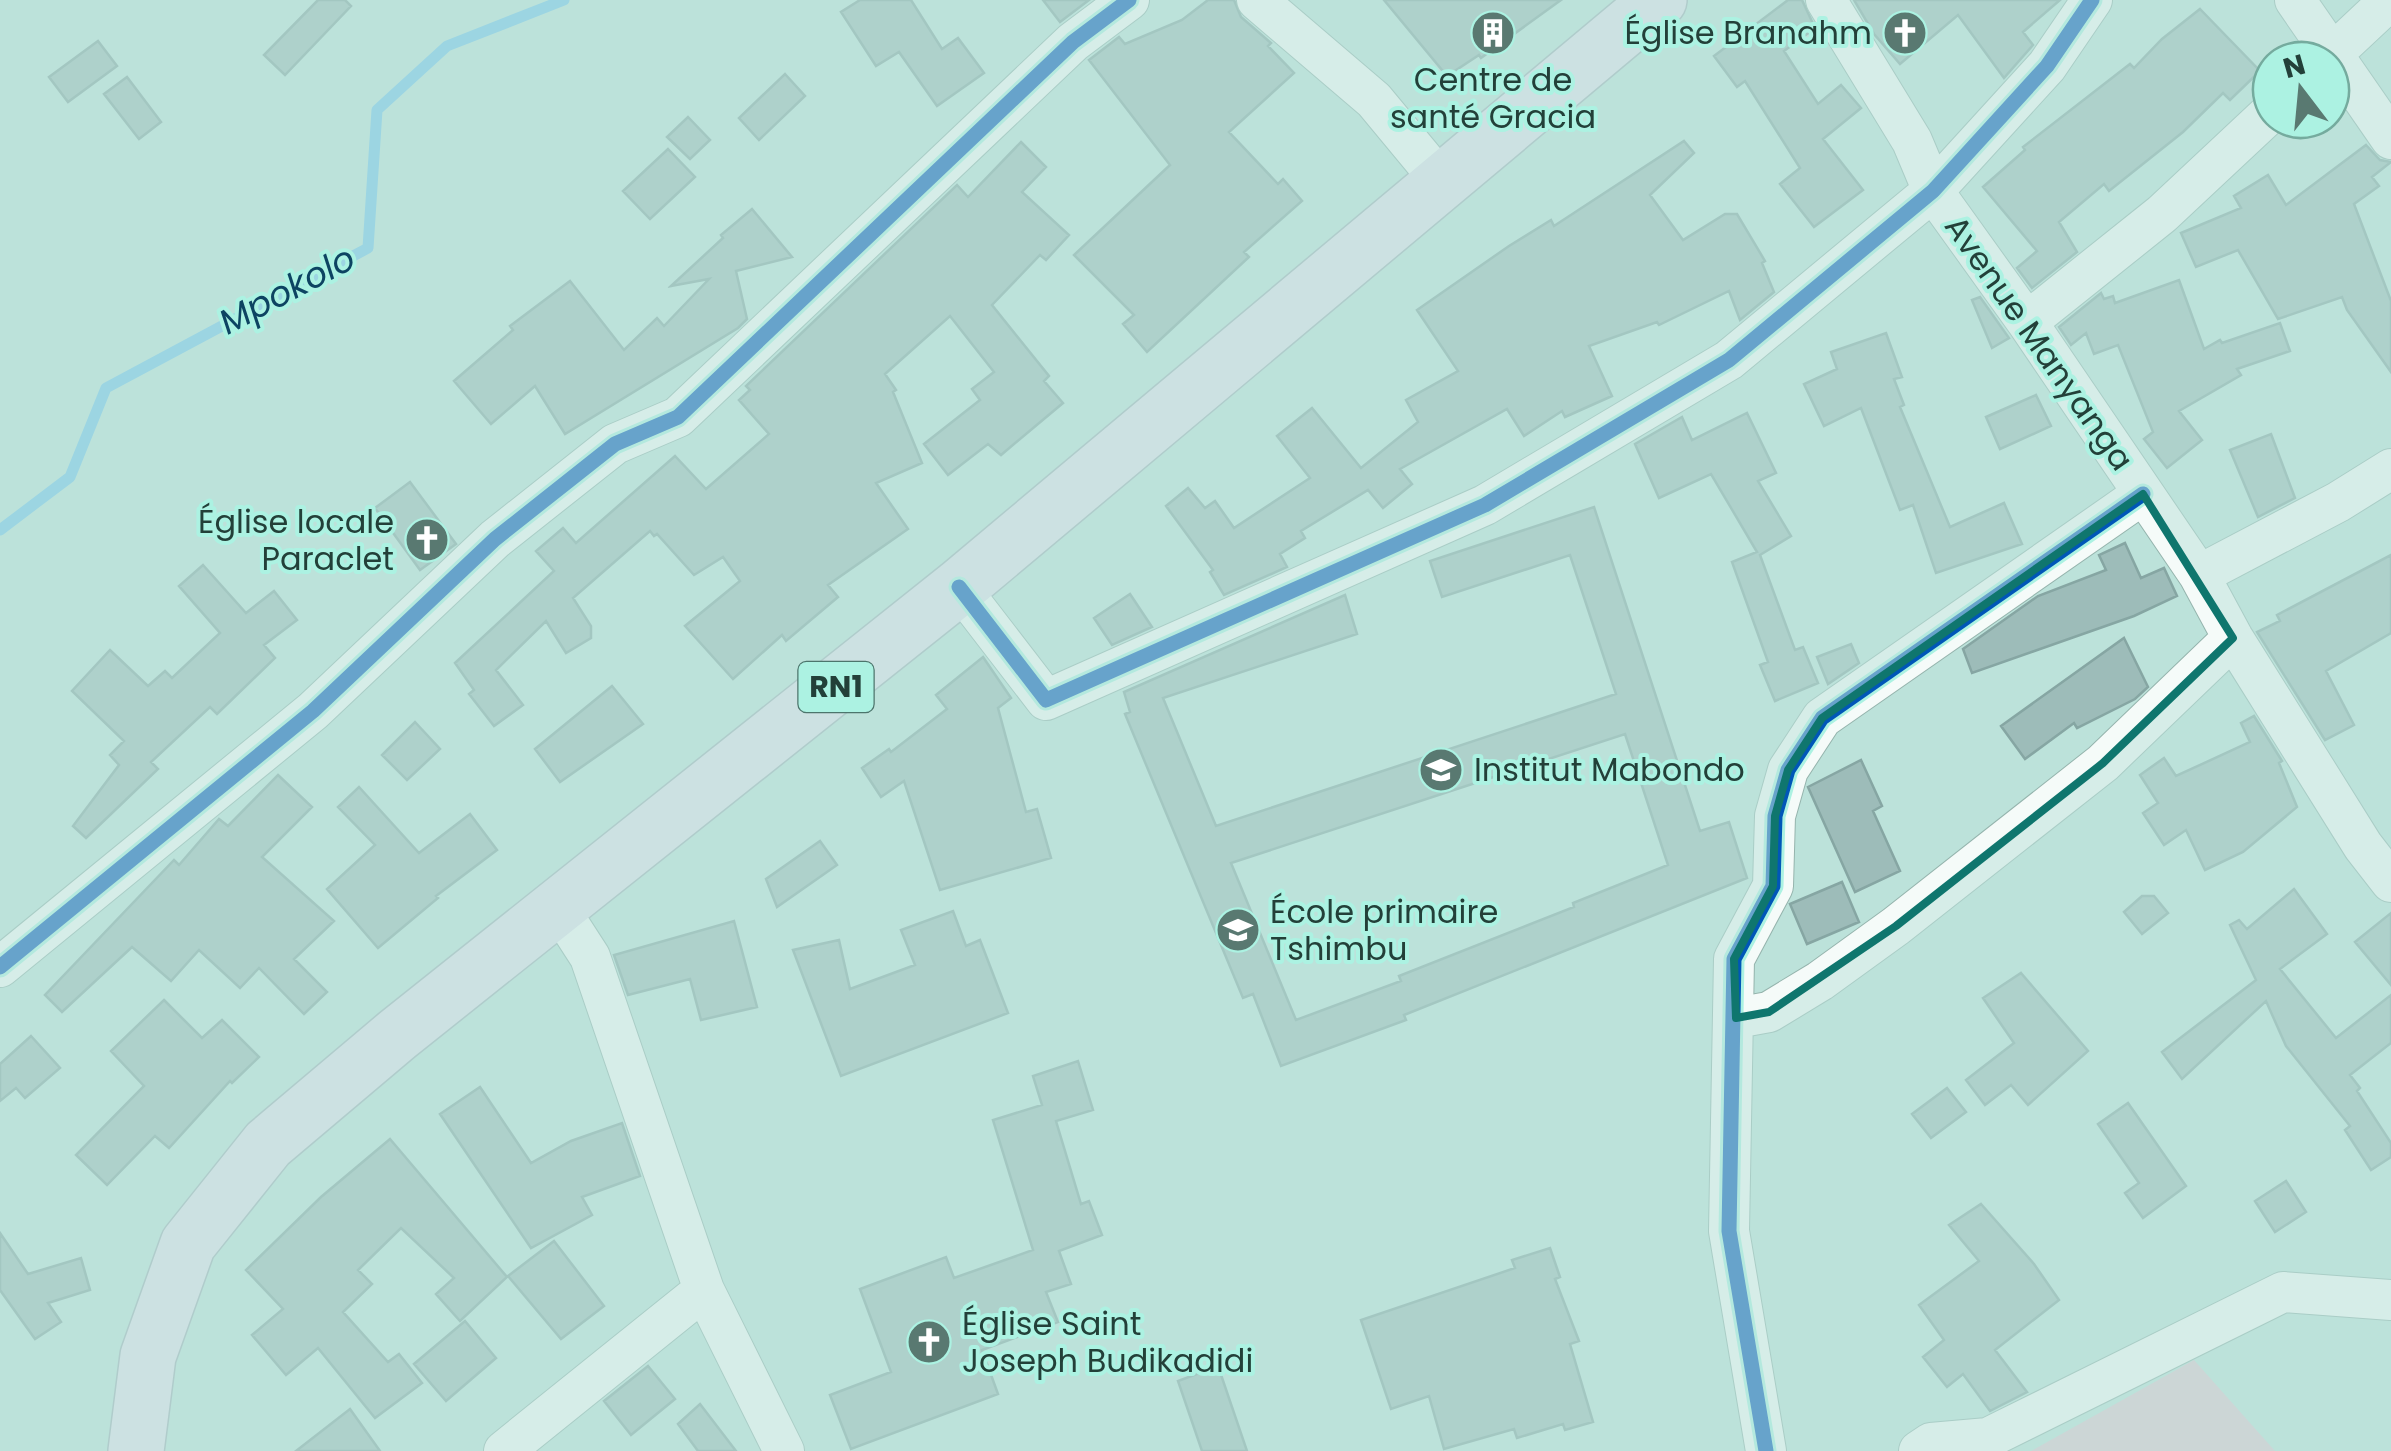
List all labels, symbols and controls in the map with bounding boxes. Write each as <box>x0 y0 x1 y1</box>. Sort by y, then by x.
building icon: Centre de santé Gracia <box>1470 10 1516 56</box>
place label: Église Branahm <box>1624 10 1872 55</box>
church icon: Église Branahm <box>1882 10 1928 56</box>
north arrow <box>2251 40 2351 140</box>
text: N <box>2279 45 2310 88</box>
place label: Centre de santé Gracia <box>1390 57 1596 139</box>
street label: Avenue Manyanga <box>1934 206 2144 479</box>
water label: Mpokolo <box>210 233 363 346</box>
place label: Église locale Paraclet <box>198 499 394 581</box>
church icon: Église locale Paraclet <box>404 517 450 563</box>
road number: RN1 <box>798 662 874 712</box>
school or university icon: Institut Mabondo <box>1418 747 1464 793</box>
place label: Institut Mabondo <box>1474 747 1745 792</box>
place label: École primaire Tshimbu <box>1270 889 1498 971</box>
school or university icon: École primaire Tshimbu <box>1215 907 1261 953</box>
place label: Église Saint Joseph Budikadidi <box>962 1301 1253 1383</box>
church icon: Église Saint Joseph Budikadidi <box>906 1319 952 1365</box>

